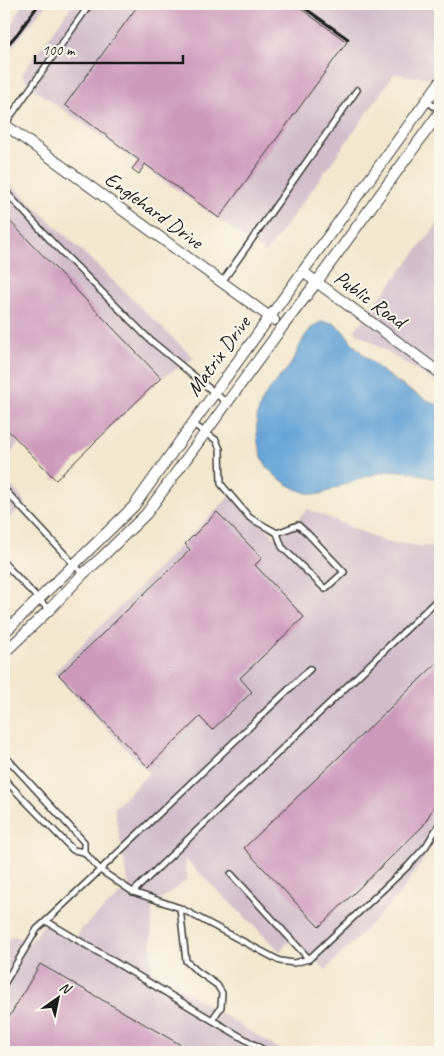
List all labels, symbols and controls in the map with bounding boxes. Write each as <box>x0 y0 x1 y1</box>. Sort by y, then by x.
scale bar <box>35 32 182 64</box>
text: 100 m <box>42 41 76 60</box>
street label: Englehard Drive <box>100 166 210 256</box>
street label: Public Road <box>329 264 414 336</box>
street label: Matrix Drive <box>180 309 257 401</box>
north arrow <box>32 974 82 1024</box>
text: N <box>57 978 75 998</box>

